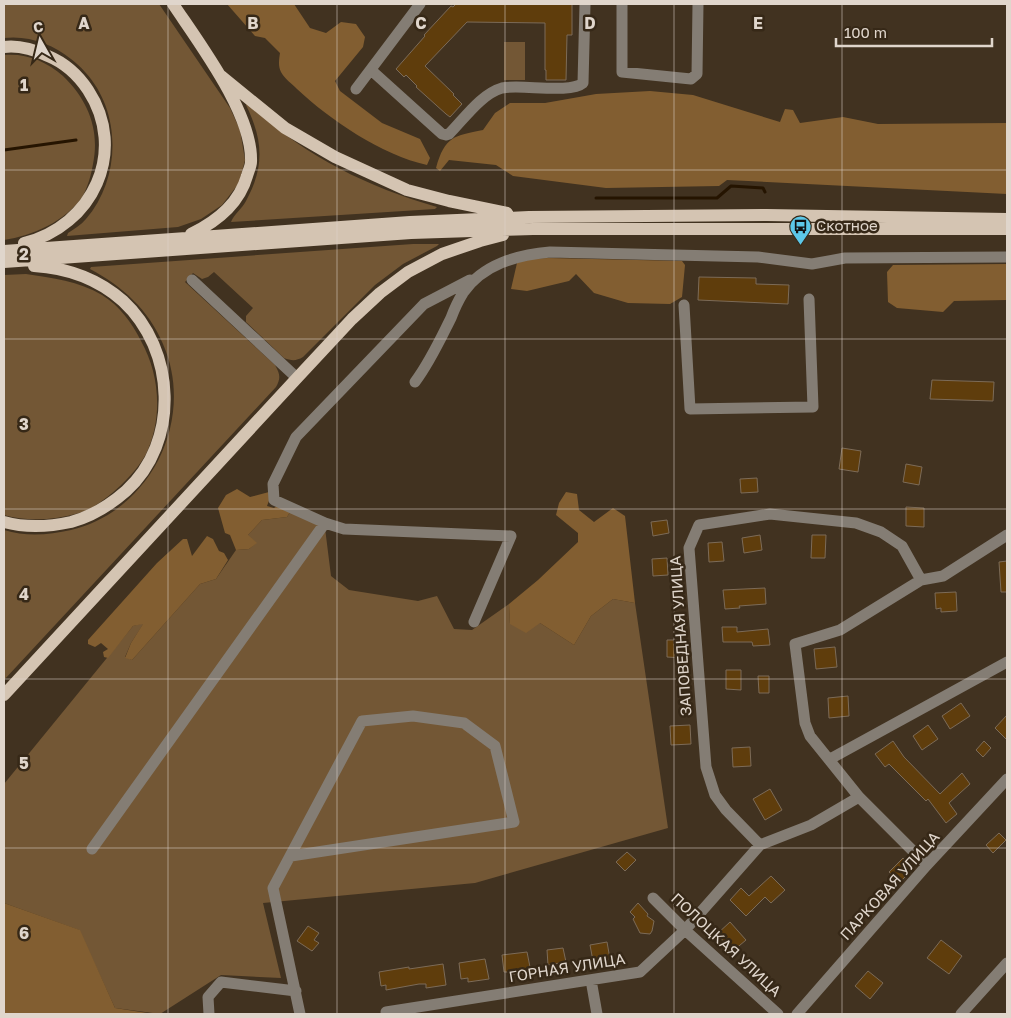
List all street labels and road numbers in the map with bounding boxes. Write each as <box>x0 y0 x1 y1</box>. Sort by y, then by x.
street label: ЗАПОВЕДНАЯ УЛИЦА <box>665 555 695 717</box>
street label: ПАРКОВАЯ УЛИЦА <box>836 827 943 943</box>
street label: ПОЛОЦКАЯ УЛИЦА <box>668 889 785 1000</box>
street label: ГОРНАЯ УЛИЦА <box>507 949 626 985</box>

